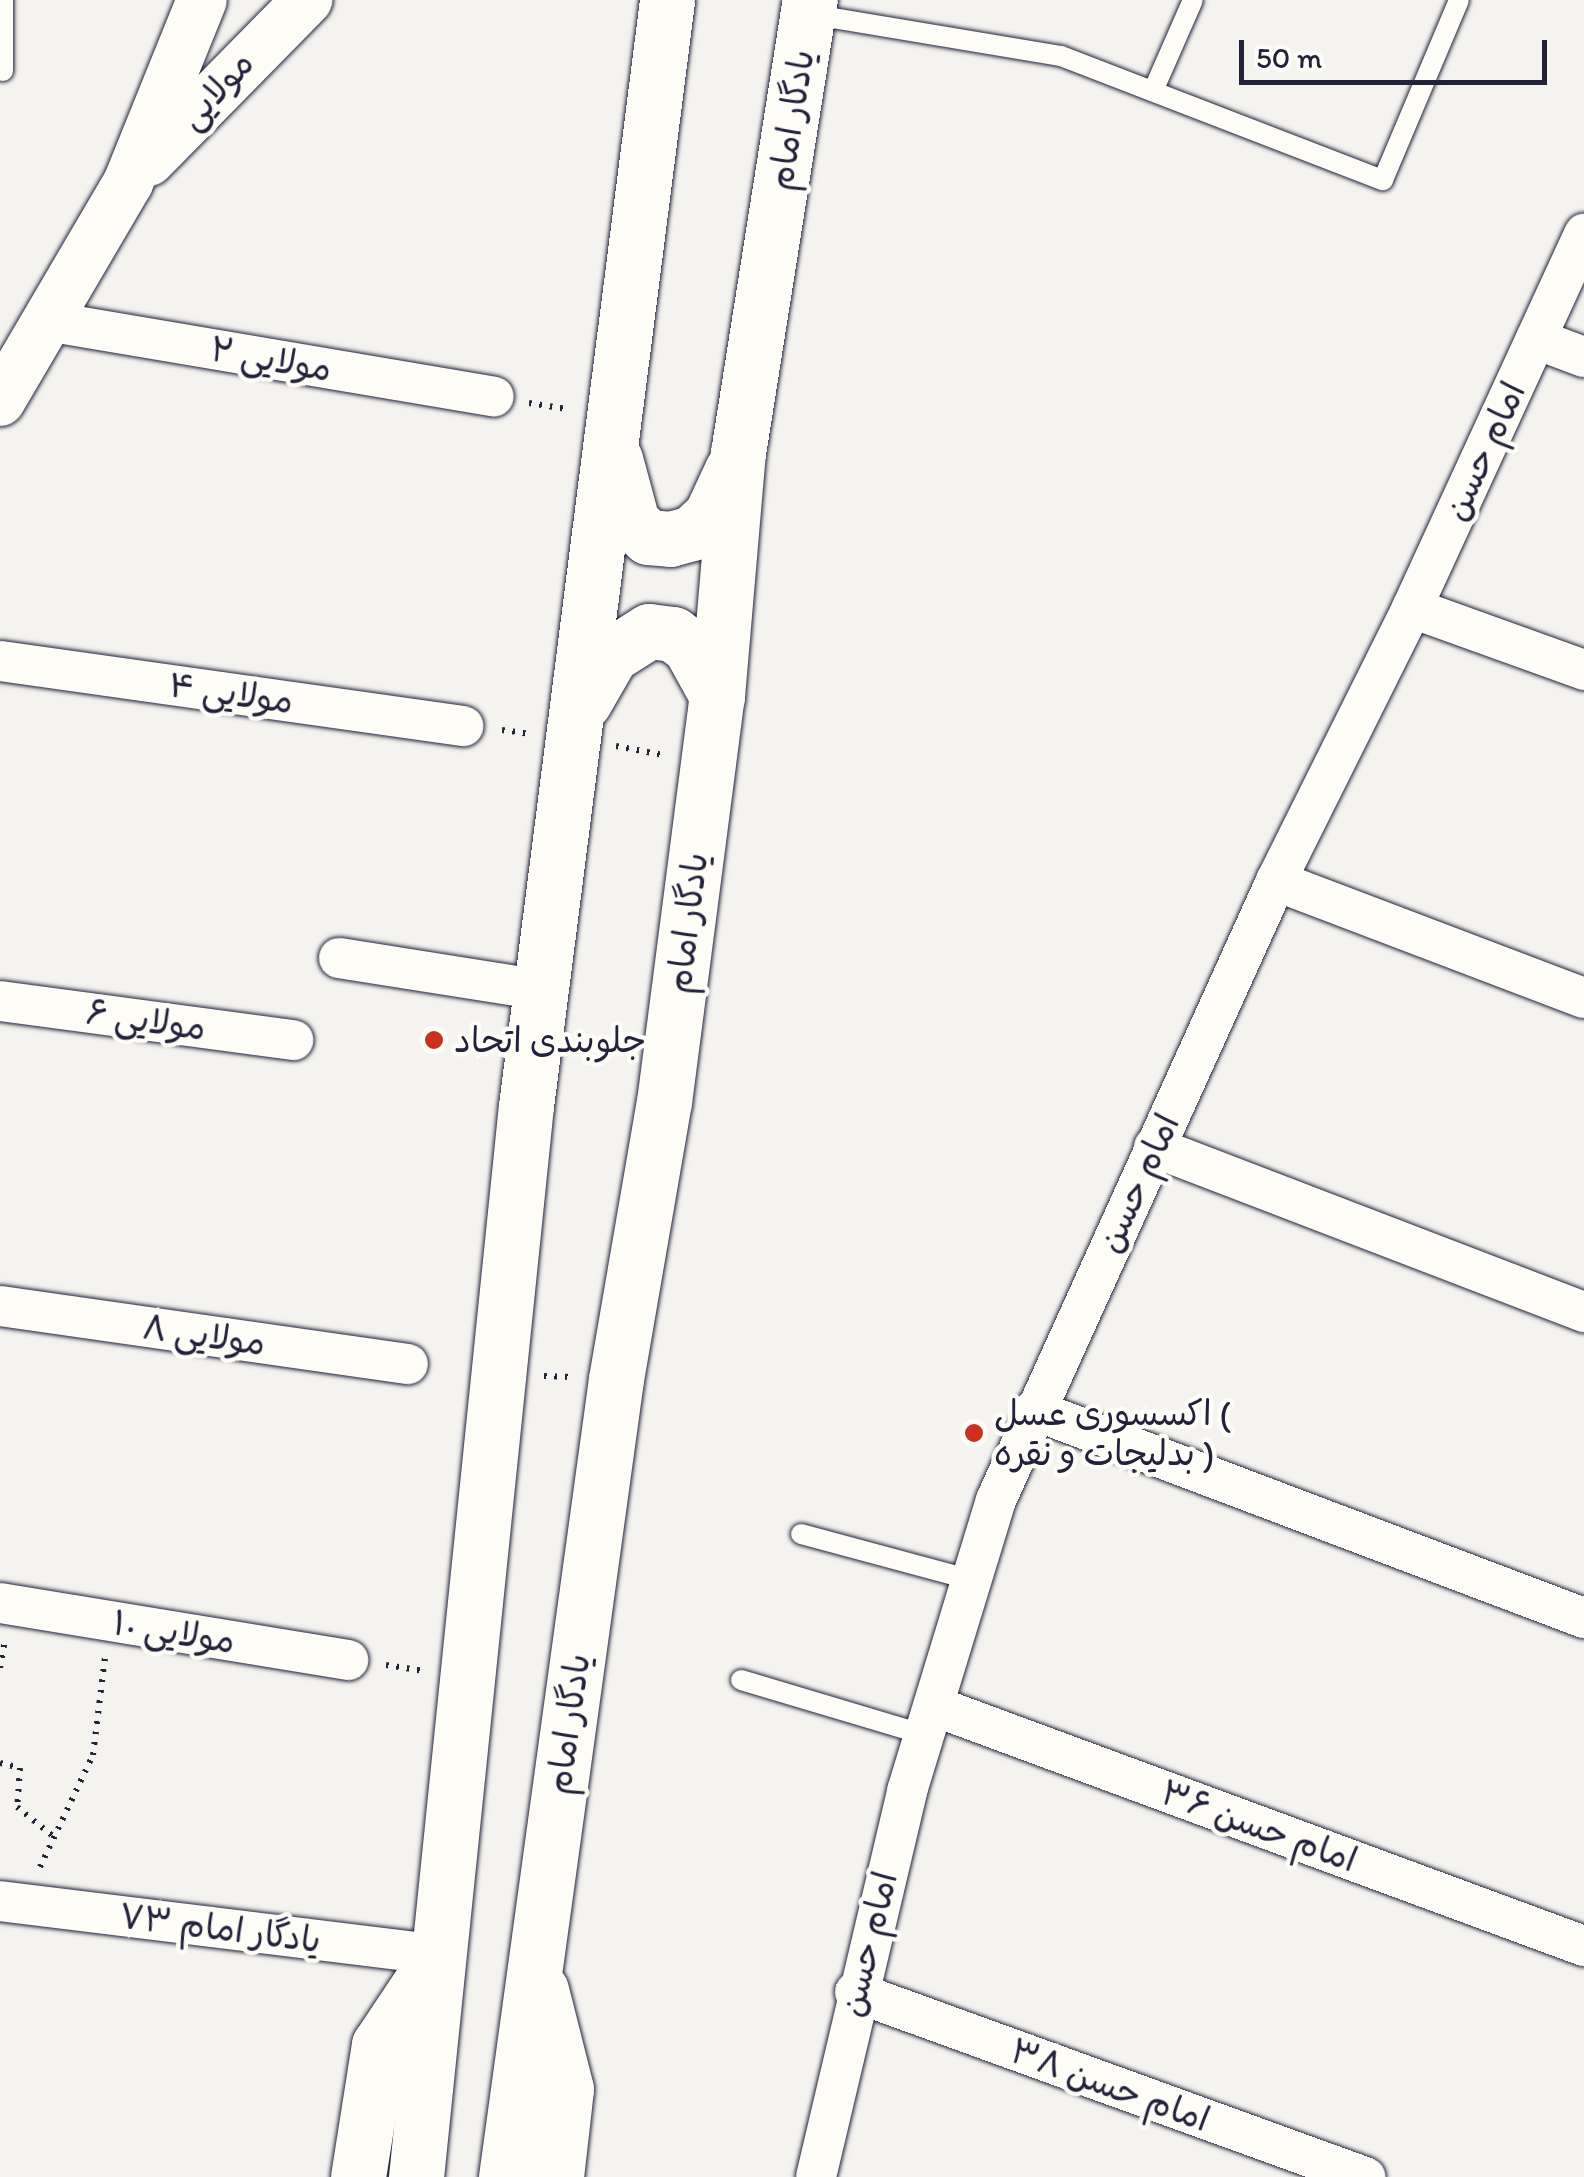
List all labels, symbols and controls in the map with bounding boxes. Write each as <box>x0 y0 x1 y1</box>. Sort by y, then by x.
scale bar <box>1244 20 1552 82</box>
text: 50 m <box>1256 39 1322 76</box>
street label: مولایی <box>170 42 262 138</box>
street label: یادگار امام <box>759 47 823 193</box>
street label: مولایی ۲ <box>207 328 335 390</box>
street label: امام حسن <box>1434 375 1534 527</box>
street label: مولایی ۴ <box>166 663 296 723</box>
street label: یادگار امام <box>658 850 716 996</box>
street label: مولایی ۶ <box>84 991 208 1049</box>
place label: جلوبندی اتحاد <box>454 1019 646 1061</box>
marker: جلوبندی اتحاد <box>423 1029 445 1051</box>
street label: امام حسن <box>1088 1107 1188 1259</box>
street label: مولایی ۸ <box>140 1306 268 1364</box>
place label: اکسسوری عسل ( بدلیجات و نقره ) <box>994 1392 1231 1474</box>
marker: اکسسوری عسل ( بدلیجات و نقره ) <box>963 1422 985 1444</box>
street label: مولایی ۱۰ <box>110 1602 238 1662</box>
street label: یادگار امام <box>537 1651 599 1797</box>
street label: امام حسن ۳۶ <box>1155 1771 1363 1881</box>
street label: امام حسن <box>830 1867 906 2021</box>
street label: یادگار امام ۷۳ <box>117 1895 323 1961</box>
street label: امام حسن ۳۸ <box>1005 2030 1215 2140</box>

